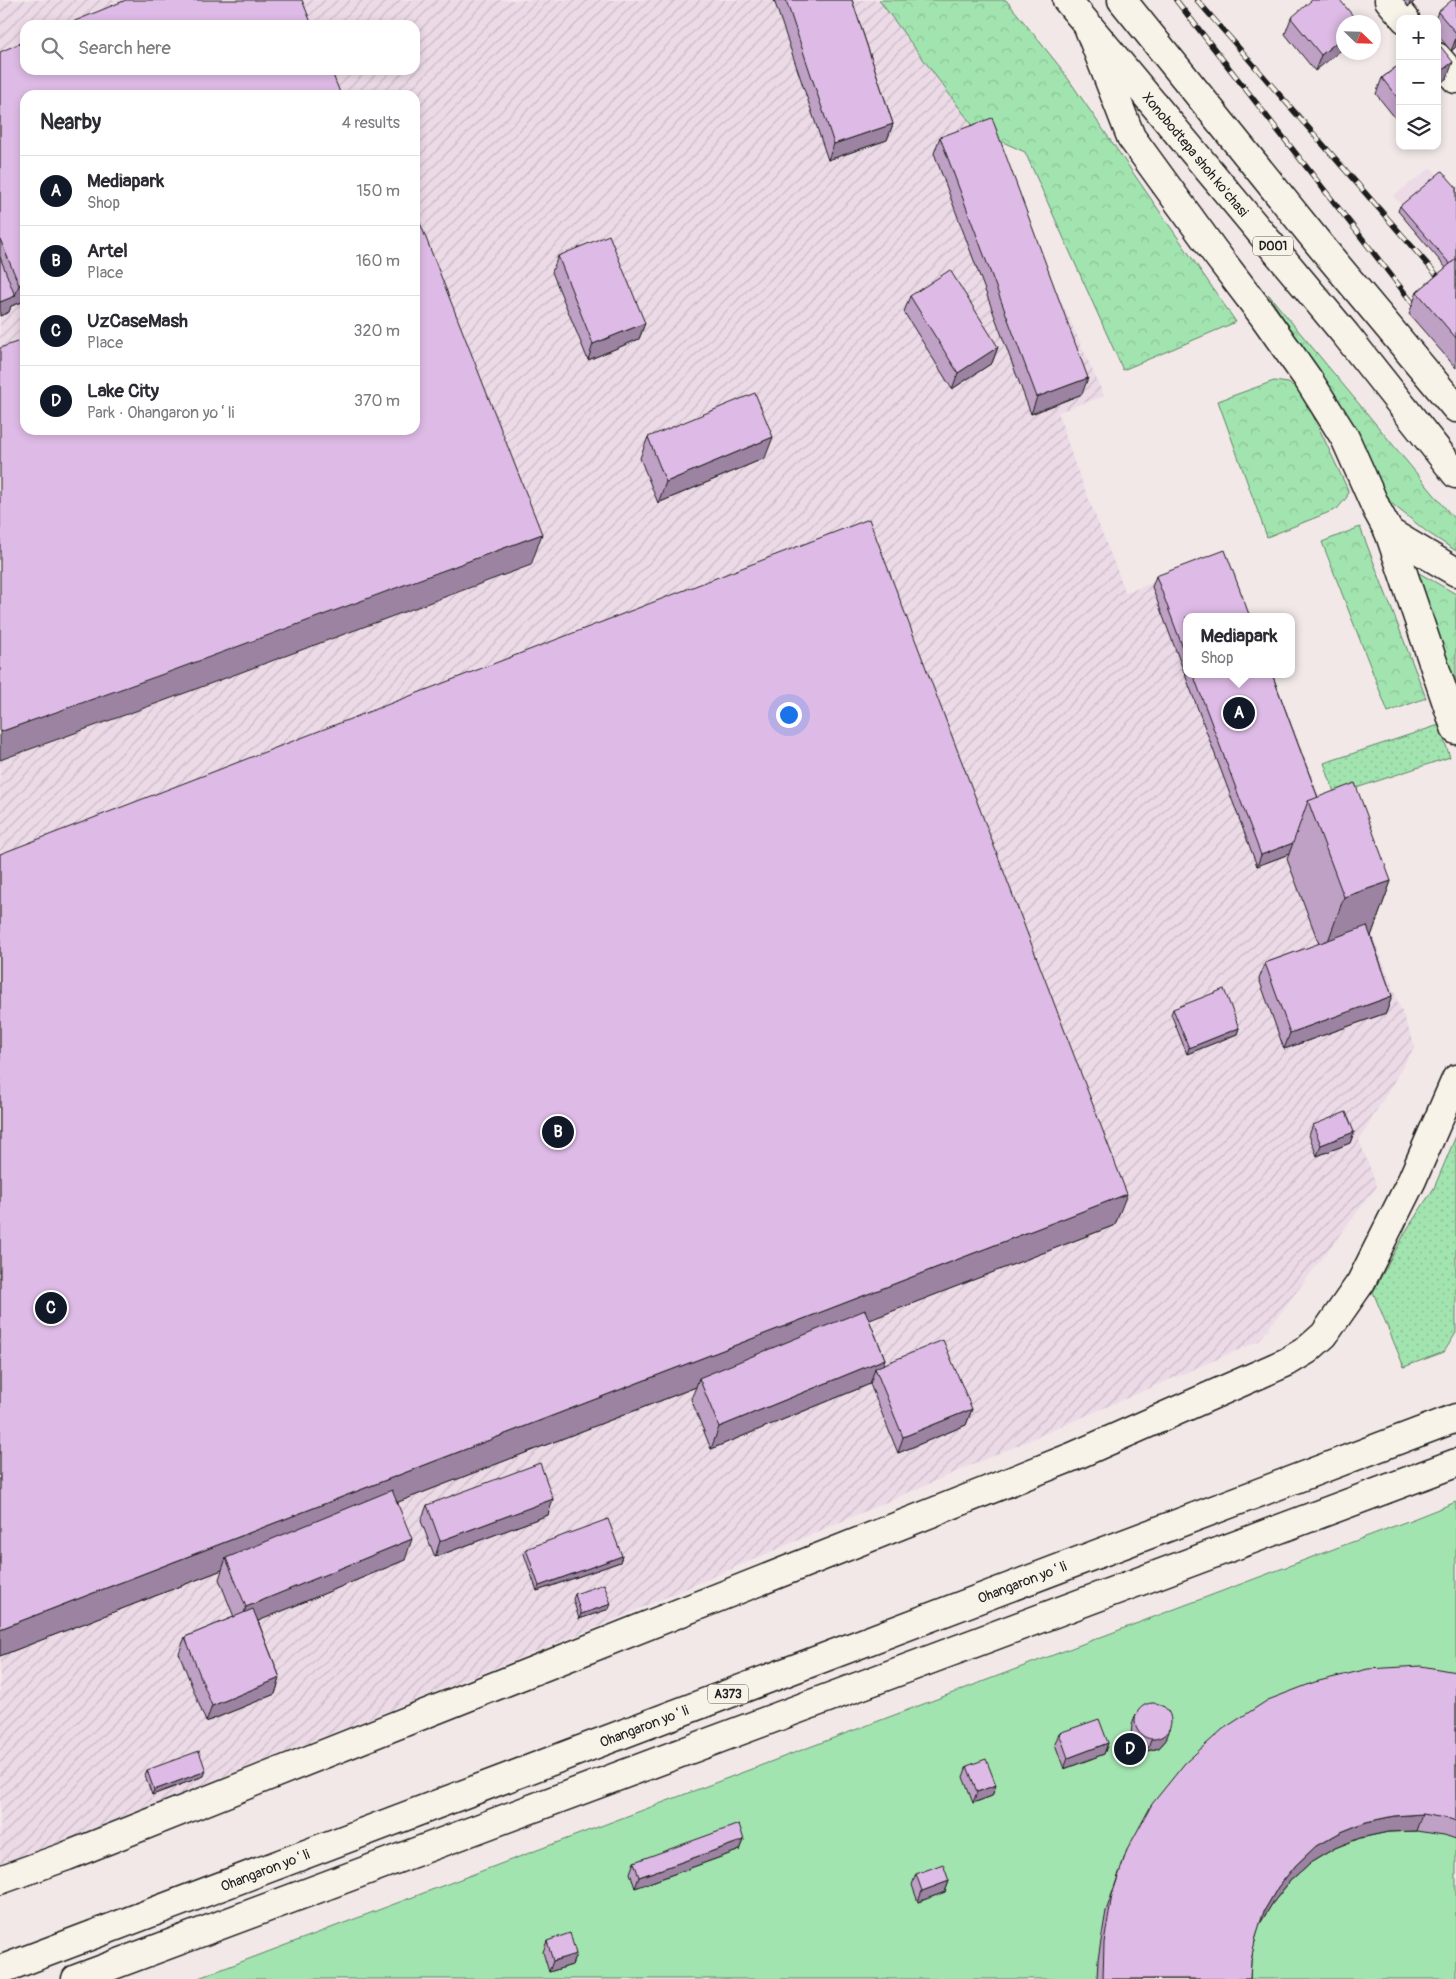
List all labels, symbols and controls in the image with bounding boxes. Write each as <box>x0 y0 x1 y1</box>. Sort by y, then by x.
north arrow <box>1336 15 1381 60</box>
map controls <box>1396 15 1441 150</box>
button: + <box>1396 15 1441 60</box>
search box <box>20 20 420 75</box>
icon: search <box>38 34 66 62</box>
text: Search here <box>78 36 171 60</box>
button: − <box>1396 60 1441 105</box>
street label: Xonobodtepa shoh ko'chasi <box>1139 89 1252 221</box>
button: layers <box>1396 105 1441 150</box>
text: Nearby <box>40 109 101 136</box>
text: 4 results <box>342 113 400 133</box>
text: Mediapark <box>87 169 164 193</box>
text: A <box>51 181 61 201</box>
text: 150 m <box>356 181 400 201</box>
text: Shop <box>87 193 120 213</box>
road number: D001 <box>1253 237 1293 256</box>
text: Artel <box>87 239 128 263</box>
text: B <box>51 251 61 271</box>
text: 160 m <box>356 251 400 271</box>
text: Place <box>87 263 123 283</box>
text: UzCaseMash <box>87 309 188 333</box>
text: C <box>51 321 61 341</box>
text: 320 m <box>354 321 400 341</box>
text: Place <box>87 333 123 353</box>
text: Lake City <box>87 379 159 403</box>
text: D <box>51 391 61 411</box>
text: 370 m <box>354 391 400 411</box>
text: Park · Ohangaron yoʻli <box>87 403 234 423</box>
popup <box>1183 613 1295 678</box>
text: Mediapark <box>1200 624 1278 648</box>
text: Shop <box>1200 648 1234 668</box>
pin: A <box>1223 694 1255 732</box>
your location <box>776 702 802 728</box>
pin: B <box>542 1113 574 1151</box>
pin: C <box>35 1289 67 1327</box>
street label: Ohangaron yoʻli <box>975 1558 1069 1607</box>
road number: A373 <box>708 1685 748 1704</box>
street label: Ohangaron yoʻli <box>597 1702 691 1751</box>
pin: D <box>1114 1730 1146 1768</box>
street label: Ohangaron yoʻli <box>218 1846 312 1895</box>

